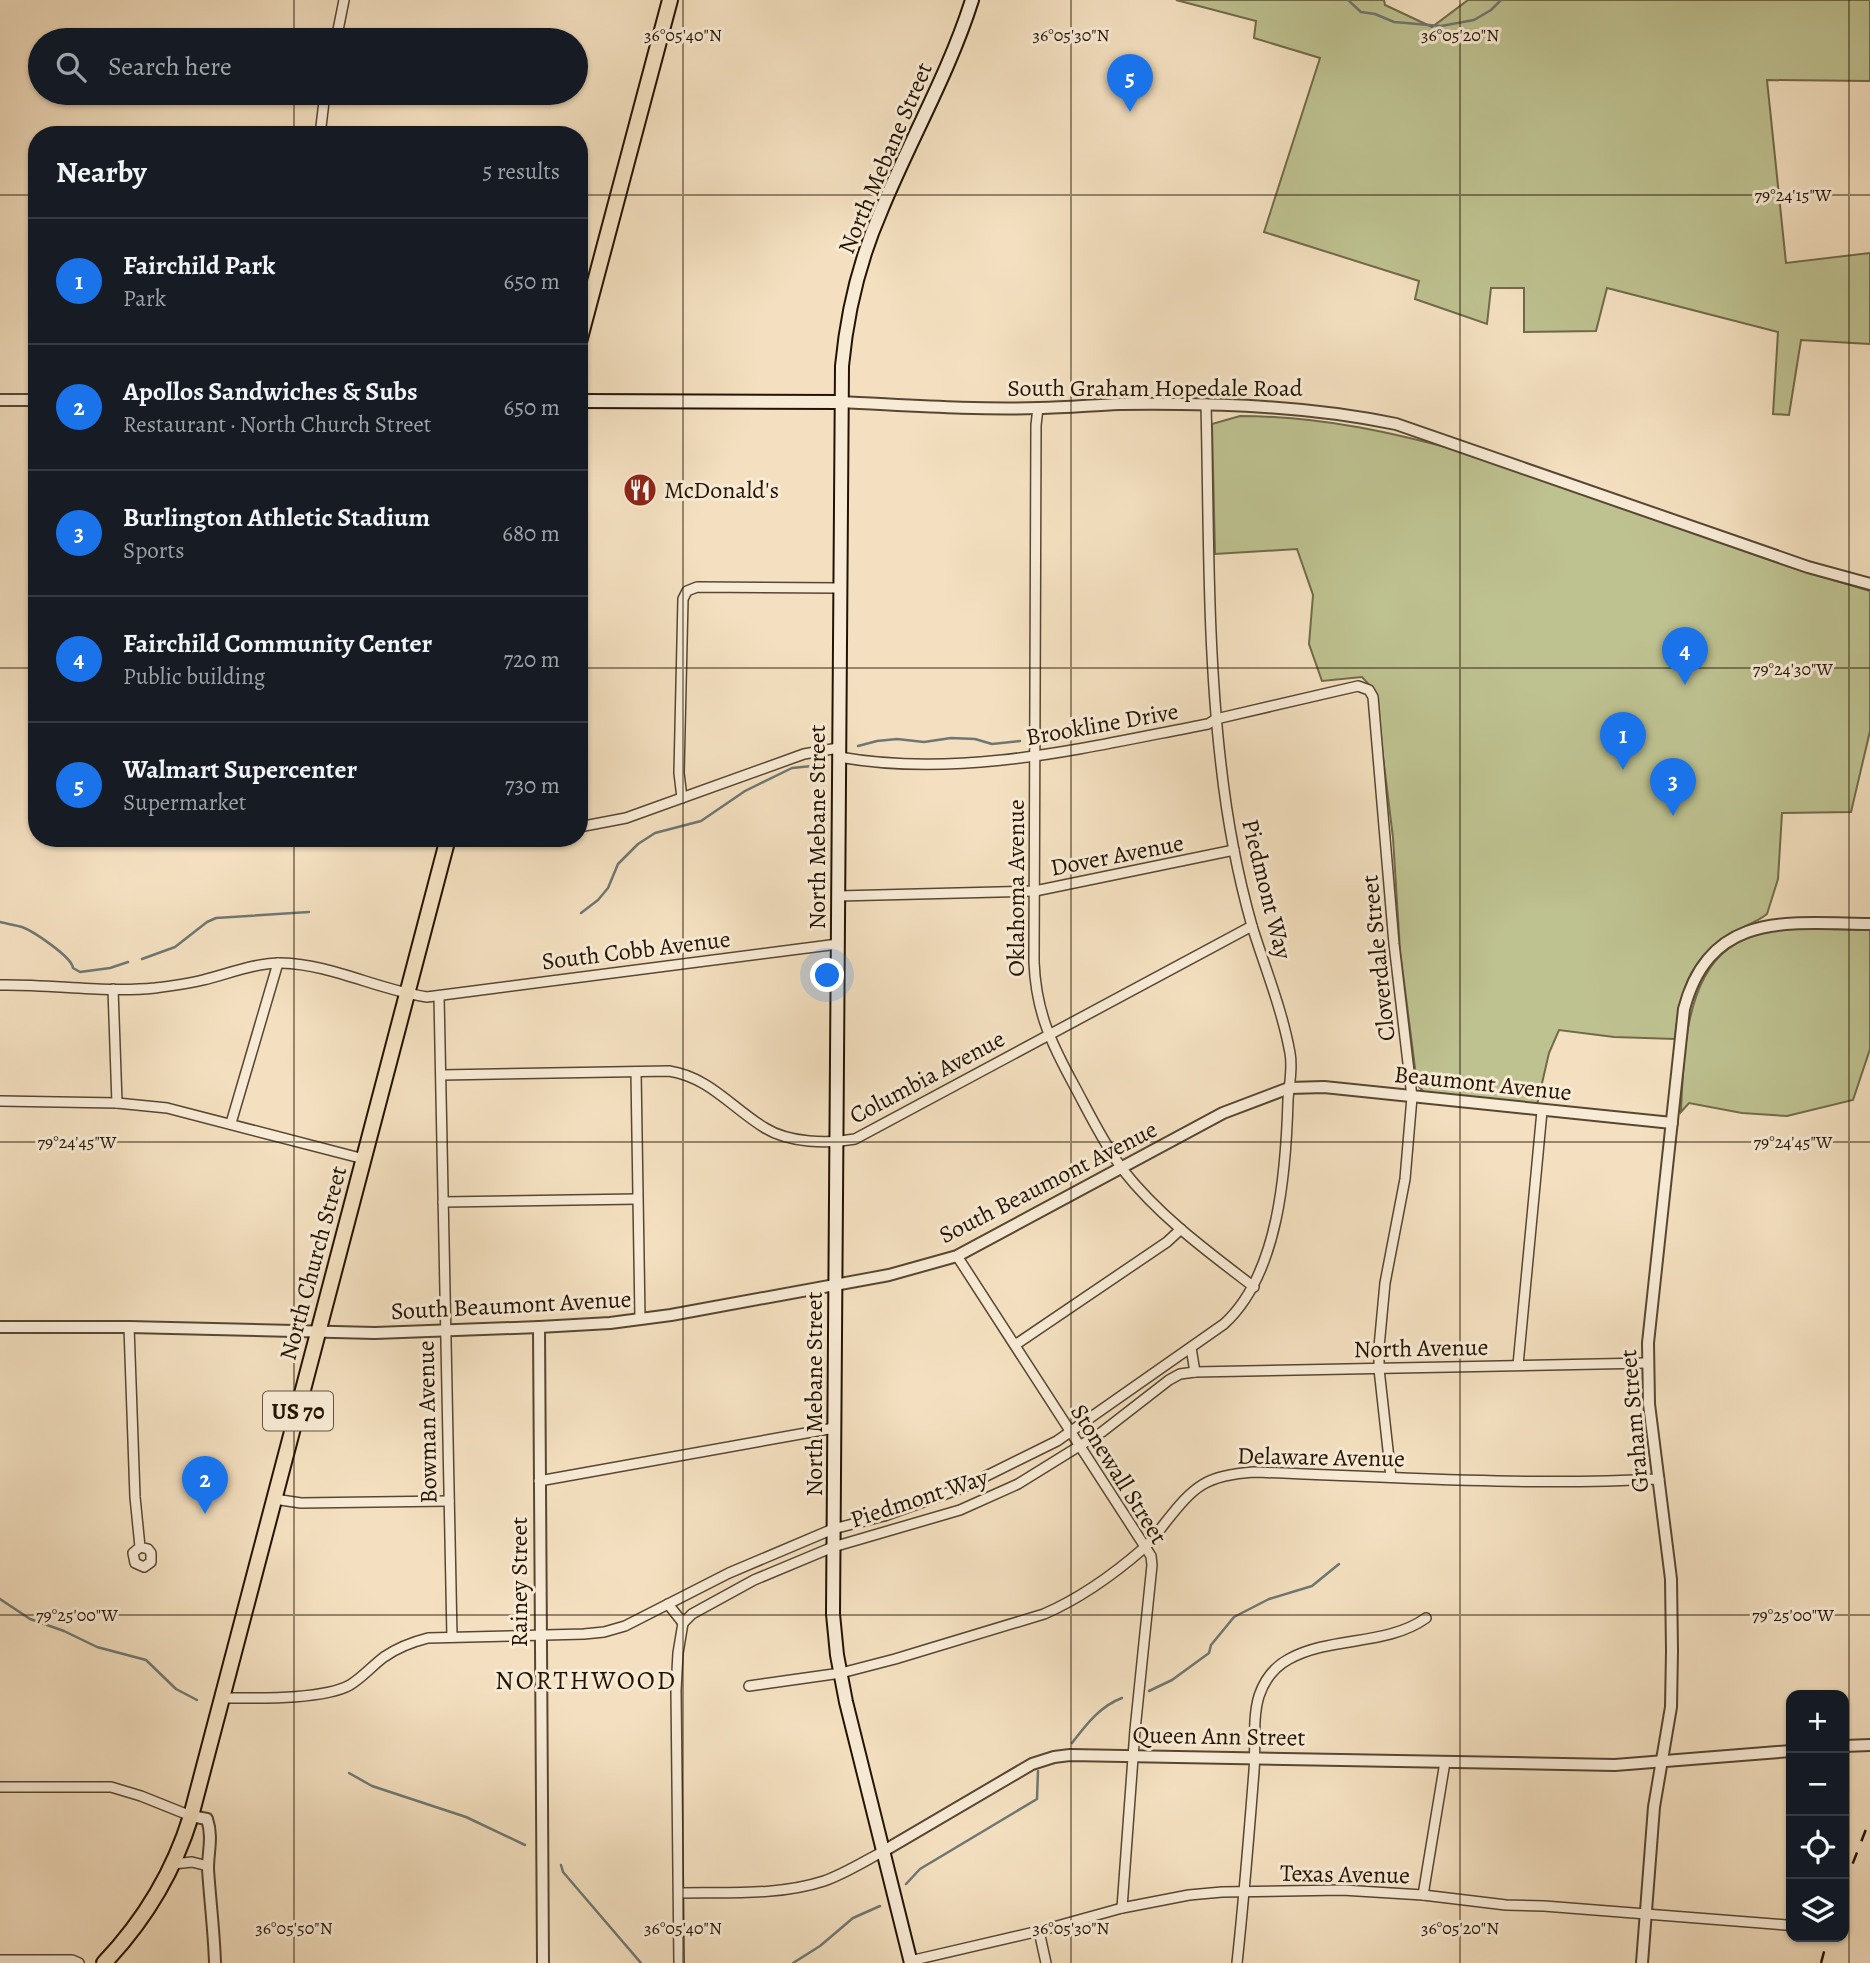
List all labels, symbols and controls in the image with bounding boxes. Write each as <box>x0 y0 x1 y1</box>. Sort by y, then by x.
text: 36°05'40"N <box>644 23 722 47</box>
text: 36°05'30"N <box>1032 23 1110 47</box>
text: 36°05'20"N <box>1421 23 1499 47</box>
search box <box>28 28 588 105</box>
icon: search <box>52 48 90 86</box>
text: Search here <box>108 49 232 84</box>
pin: 5 <box>1107 54 1153 112</box>
street label: North Mebane Street <box>830 57 940 259</box>
text: Nearby <box>56 152 147 192</box>
text: 5 results <box>483 156 560 187</box>
text: 79°24'15"W <box>1754 183 1832 207</box>
text: Fairchild Park <box>123 248 275 283</box>
text: 1 <box>75 266 83 297</box>
text: 650 m <box>504 266 560 297</box>
text: Park <box>123 283 166 314</box>
street label: South Graham Hopedale Road <box>1007 372 1303 404</box>
text: Apollos Sandwiches & Subs <box>123 374 418 409</box>
text: 2 <box>73 392 85 423</box>
text: 650 m <box>504 392 560 423</box>
text: Restaurant · North Church Street <box>123 409 431 440</box>
restaurant icon: McDonald's <box>621 471 659 509</box>
place label: McDonald's <box>664 474 779 506</box>
text: Burlington Athletic Stadium <box>123 500 430 535</box>
text: 3 <box>74 518 84 549</box>
text: 680 m <box>502 518 560 549</box>
text: Sports <box>123 535 184 566</box>
text: Fairchild Community Center <box>123 626 432 661</box>
pin: 4 <box>1662 627 1708 685</box>
text: 4 <box>74 644 84 675</box>
text: 720 m <box>503 644 560 675</box>
text: 79°24'30"W <box>1753 657 1833 681</box>
text: Public building <box>123 661 265 692</box>
street label: Brookline Drive <box>1023 695 1181 753</box>
pin: 1 <box>1600 712 1646 770</box>
street label: North Mebane Street <box>801 724 833 930</box>
text: Walmart Supercenter <box>123 752 357 787</box>
pin: 3 <box>1650 758 1696 816</box>
text: 5 <box>74 770 84 801</box>
text: 730 m <box>505 770 560 801</box>
text: Supermarket <box>123 787 246 818</box>
street label: Oklahoma Avenue <box>1000 799 1032 977</box>
street label: Piedmont Way <box>1234 816 1300 963</box>
street label: Dover Avenue <box>1048 826 1186 884</box>
street label: Cloverdale Street <box>1353 873 1403 1043</box>
street label: South Cobb Avenue <box>540 923 732 977</box>
your location <box>810 958 844 992</box>
street label: Columbia Avenue <box>844 1023 1010 1131</box>
street label: Beaumont Avenue <box>1393 1058 1573 1108</box>
street label: South Beaumont Avenue <box>933 1113 1163 1251</box>
text: 79°24'45"W <box>37 1130 117 1154</box>
text: 79°24'45"W <box>1753 1130 1833 1154</box>
street label: North Church Street <box>272 1162 354 1364</box>
street label: South Beaumont Avenue <box>390 1283 632 1327</box>
street label: North Mebane Street <box>798 1291 830 1497</box>
street label: North Avenue <box>1353 1331 1489 1365</box>
street label: Bowman Avenue <box>410 1340 444 1504</box>
street label: Graham Street <box>1612 1348 1656 1494</box>
road number: US 70 <box>263 1392 333 1430</box>
street label: Stonewall Street <box>1063 1398 1175 1550</box>
street label: Delaware Avenue <box>1237 1440 1405 1474</box>
pin: 2 <box>182 1456 228 1514</box>
street label: Piedmont Way <box>846 1461 992 1535</box>
street label: Rainey Street <box>503 1517 535 1647</box>
text: 79°25'00"W <box>36 1603 118 1627</box>
text: 79°25'00"W <box>1752 1603 1834 1627</box>
district label: NORTHWOOD <box>495 1663 677 1698</box>
map controls <box>1786 1690 1849 1942</box>
button: + <box>1786 1690 1849 1753</box>
street label: Queen Ann Street <box>1132 1718 1306 1754</box>
button: − <box>1786 1753 1849 1816</box>
button: locate <box>1786 1816 1849 1879</box>
street label: Texas Avenue <box>1280 1857 1410 1891</box>
button: layers <box>1786 1879 1849 1942</box>
text: 36°05'50"N <box>255 1916 333 1940</box>
text: 36°05'40"N <box>644 1916 722 1940</box>
text: 36°05'30"N <box>1032 1916 1110 1940</box>
text: 36°05'20"N <box>1421 1916 1499 1940</box>

